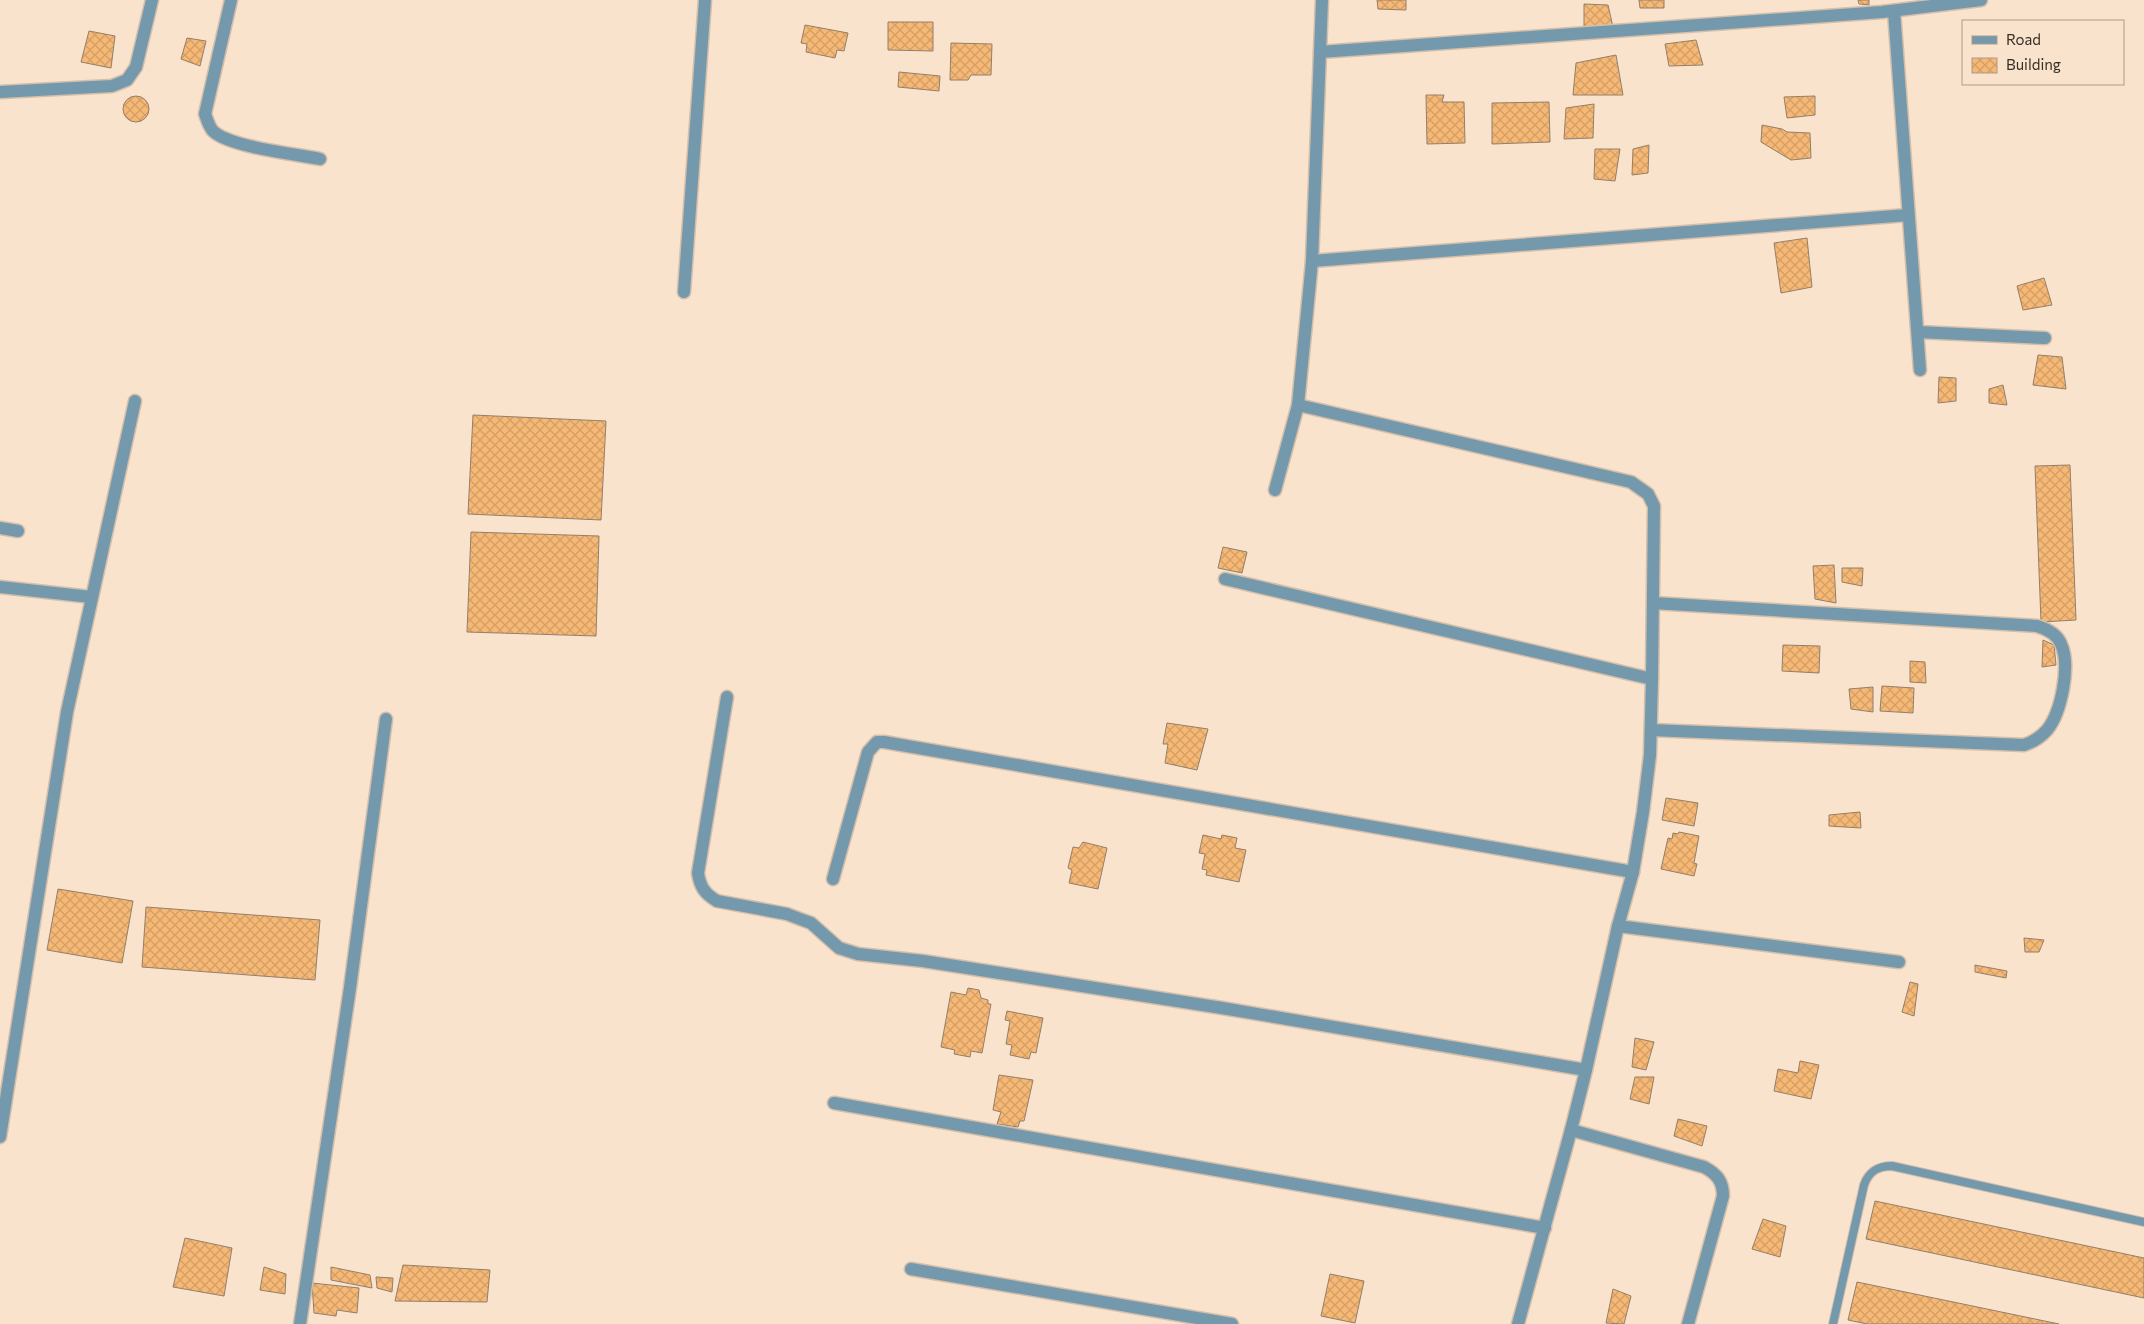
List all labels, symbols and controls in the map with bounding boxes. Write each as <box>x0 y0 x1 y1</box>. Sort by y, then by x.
legend <box>1962 20 2124 85</box>
text: Road <box>2006 30 2041 48</box>
text: Building <box>2006 55 2061 73</box>

